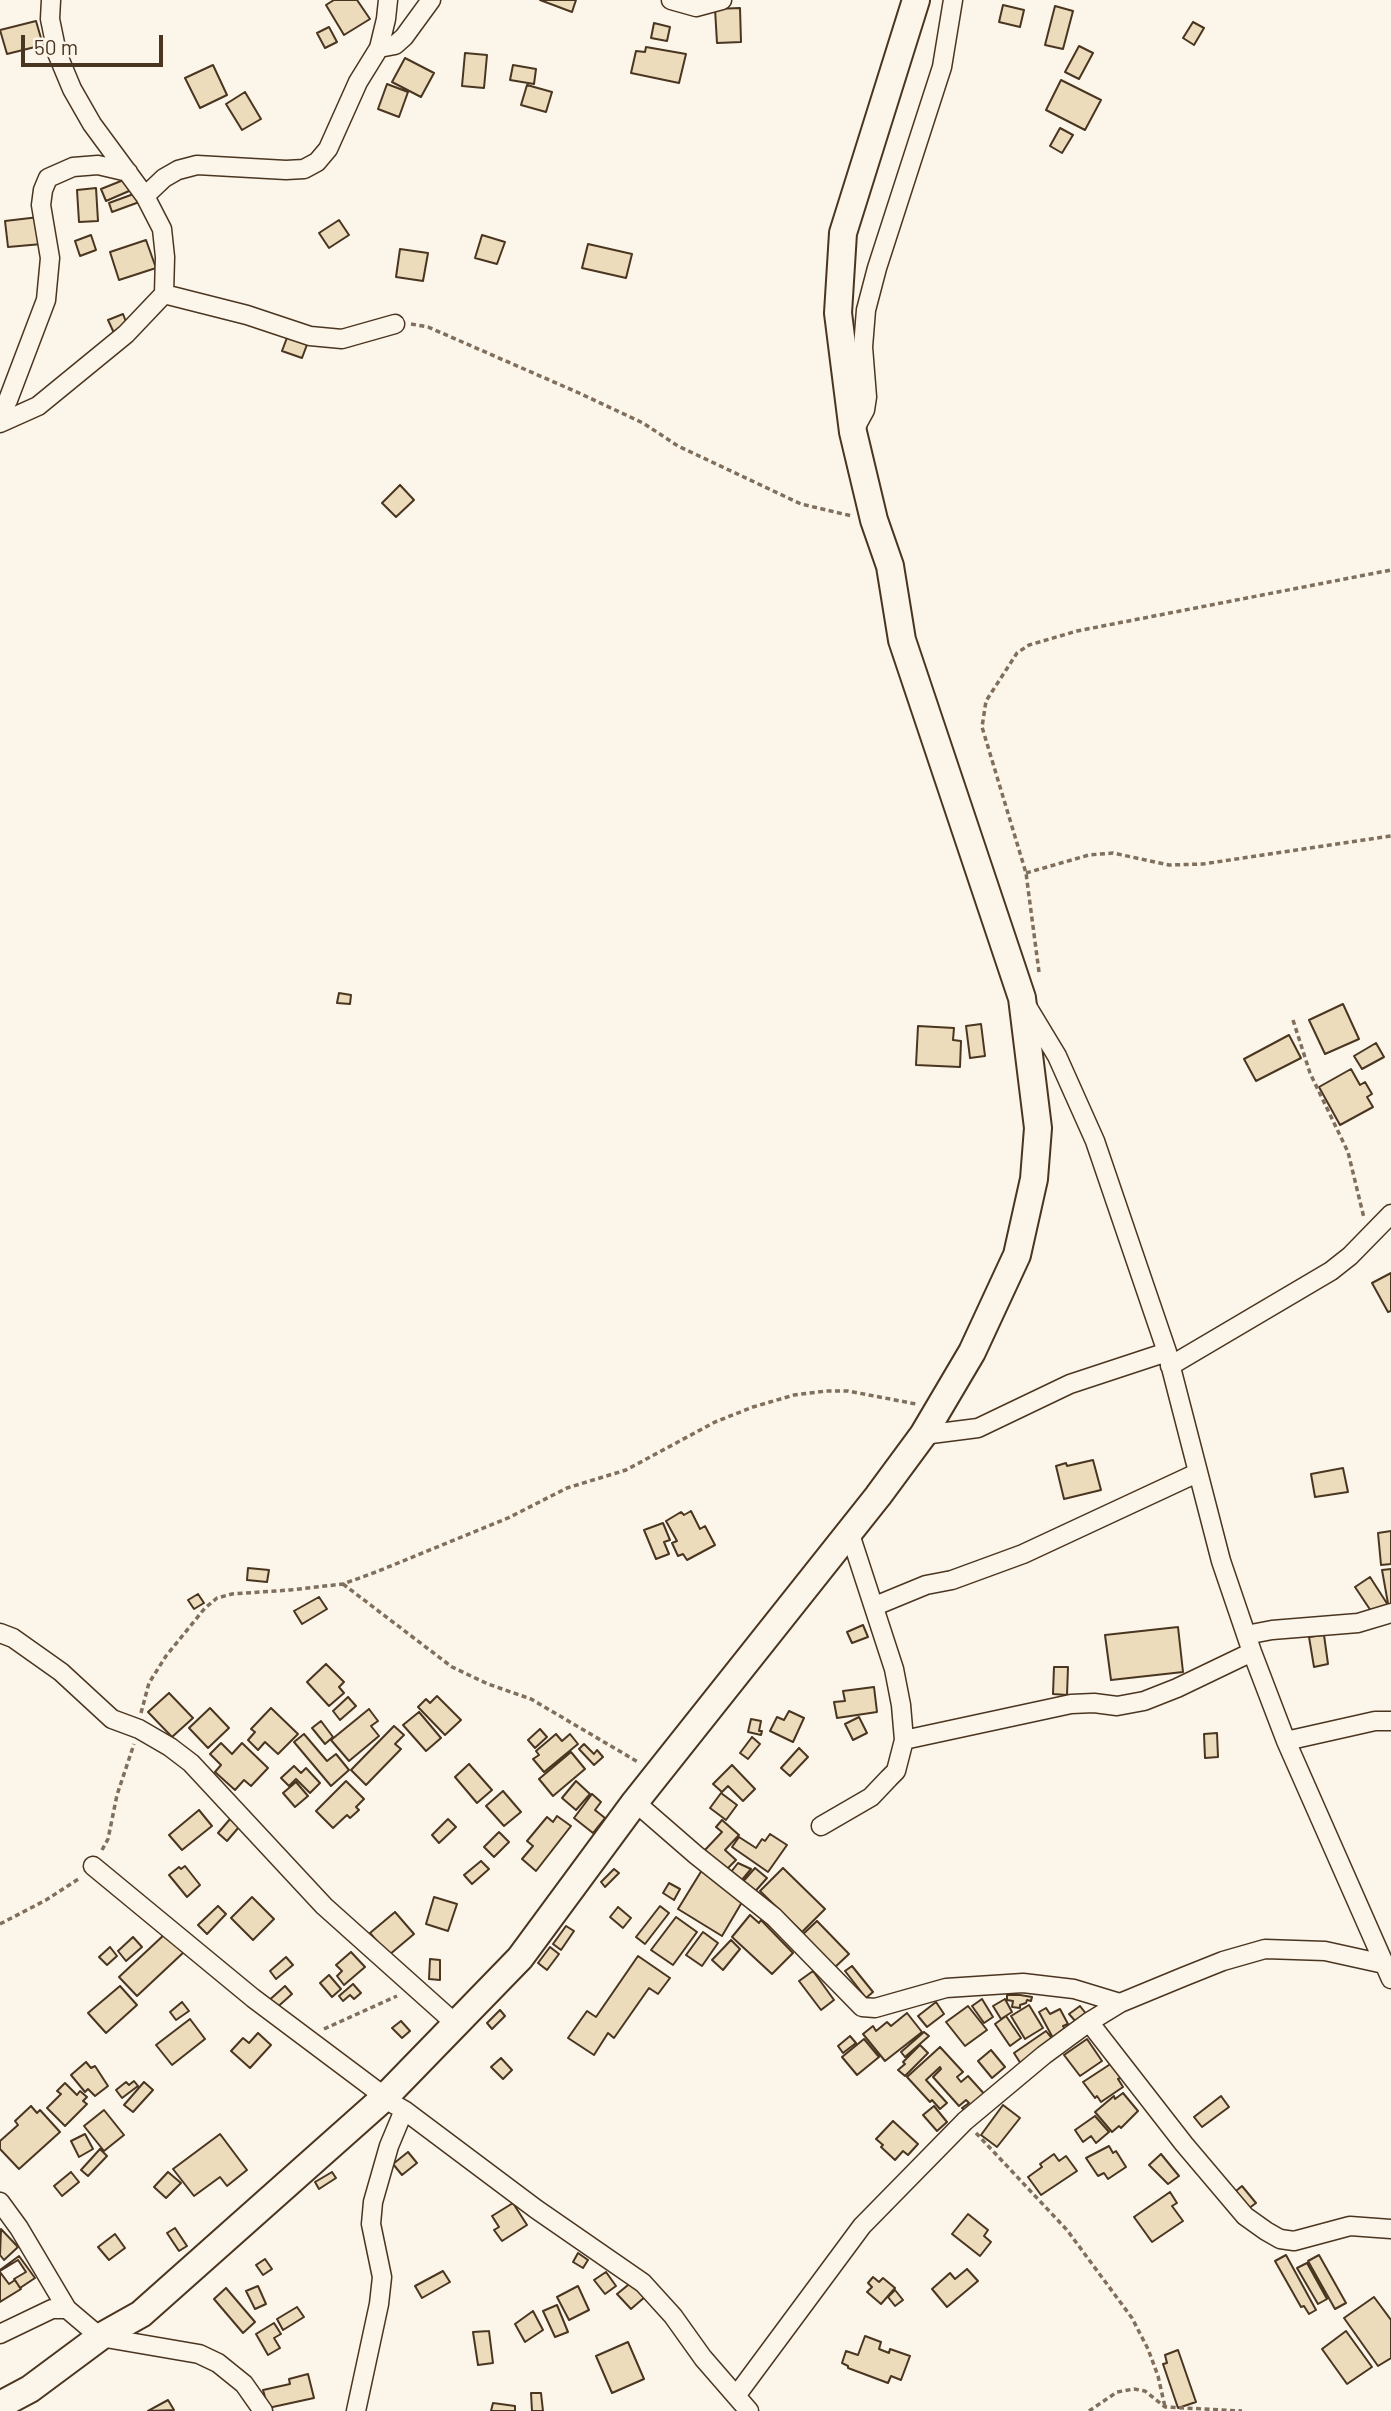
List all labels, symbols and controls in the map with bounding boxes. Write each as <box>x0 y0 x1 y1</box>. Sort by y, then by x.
scale bar <box>24 21 166 65</box>
text: 50 m <box>34 34 78 59</box>

